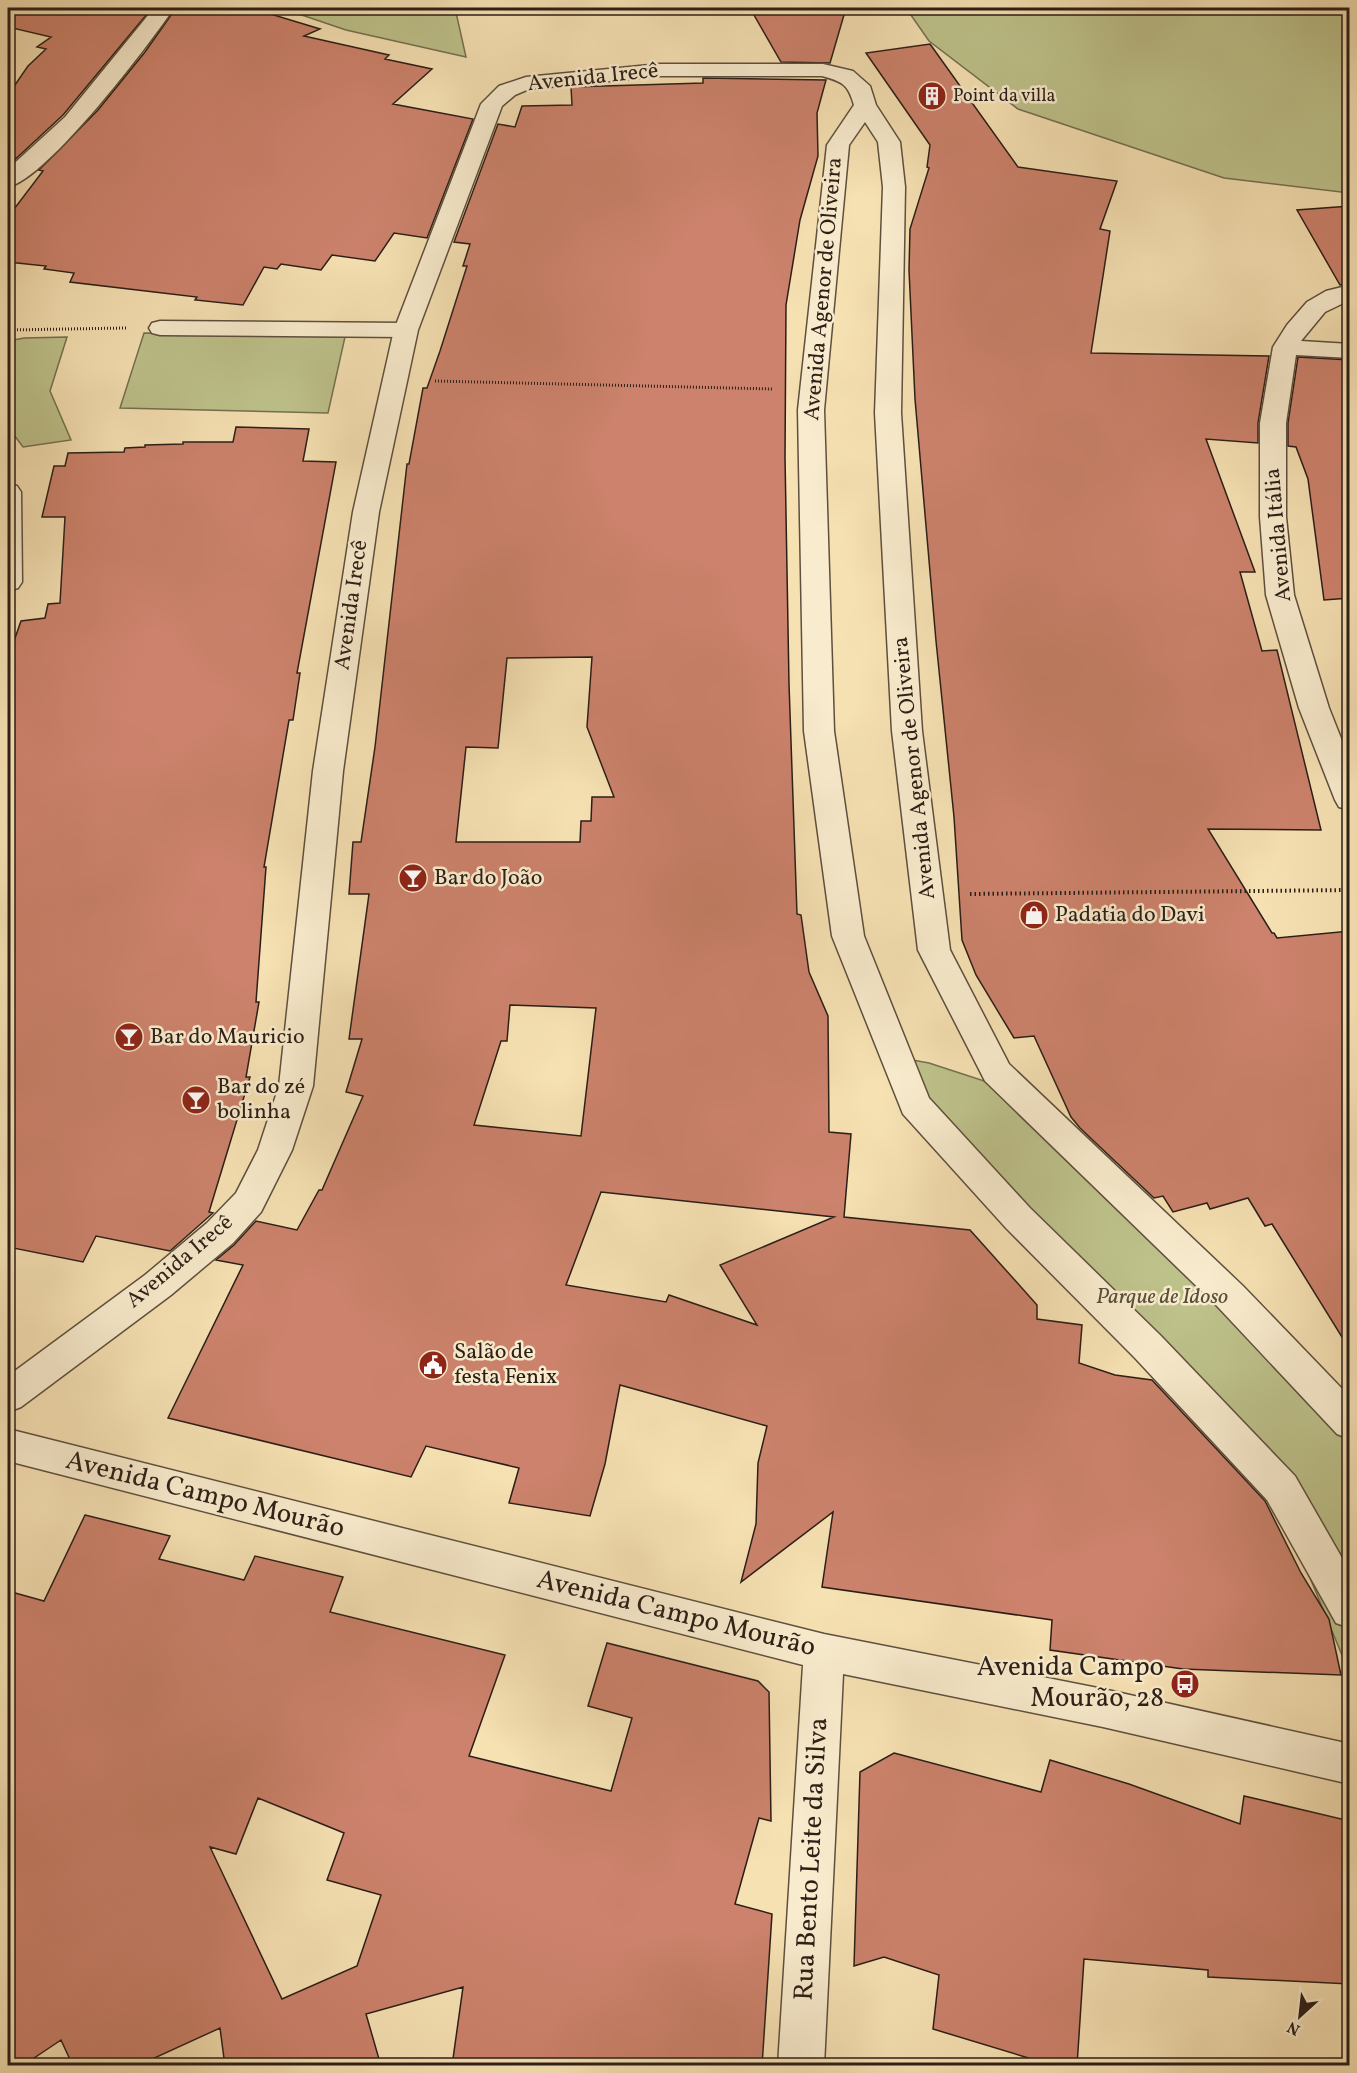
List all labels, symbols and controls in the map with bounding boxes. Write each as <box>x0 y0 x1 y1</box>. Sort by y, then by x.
street label: Avenida Irecê <box>526 56 660 100</box>
building icon: Point da villa <box>916 80 948 112</box>
place label: Point da villa <box>953 84 1056 109</box>
street label: Avenida Agenor de Oliveira <box>797 156 851 422</box>
street label: Avenida Itália <box>1258 467 1300 603</box>
street label: Avenida Irecê <box>328 538 376 672</box>
street label: Avenida Agenor de Oliveira <box>886 635 944 901</box>
bar icon: Bar do João <box>397 862 429 894</box>
place label: Bar do João <box>434 863 542 894</box>
shop icon: Padatia do Davi <box>1018 899 1050 931</box>
place label: Padatia do Davi <box>1055 900 1205 931</box>
bar icon: Bar do Mauricio <box>113 1021 145 1053</box>
place label: Bar do Mauricio <box>150 1022 305 1053</box>
place label: Bar do zé bolinha <box>217 1072 305 1128</box>
bar icon: Bar do zé bolinha <box>180 1084 212 1116</box>
street label: Avenida Irecê <box>120 1208 240 1316</box>
park label: Parque de Idoso <box>1096 1282 1228 1313</box>
place label: Salão de festa Fenix <box>454 1337 557 1393</box>
public building icon: Salão de festa Fenix <box>417 1349 449 1381</box>
street label: Avenida Campo Mourão <box>62 1442 348 1548</box>
street label: Avenida Campo Mourão <box>533 1561 819 1667</box>
place label: Avenida Campo Mourão, 28 <box>977 1649 1164 1718</box>
bus stop icon: Avenida Campo Mourão, 28 <box>1169 1668 1201 1700</box>
street label: Rua Bento Leite da Silva <box>786 1716 838 2002</box>
north arrow <box>1270 1986 1330 2046</box>
text: N <box>1284 2015 1304 2040</box>

